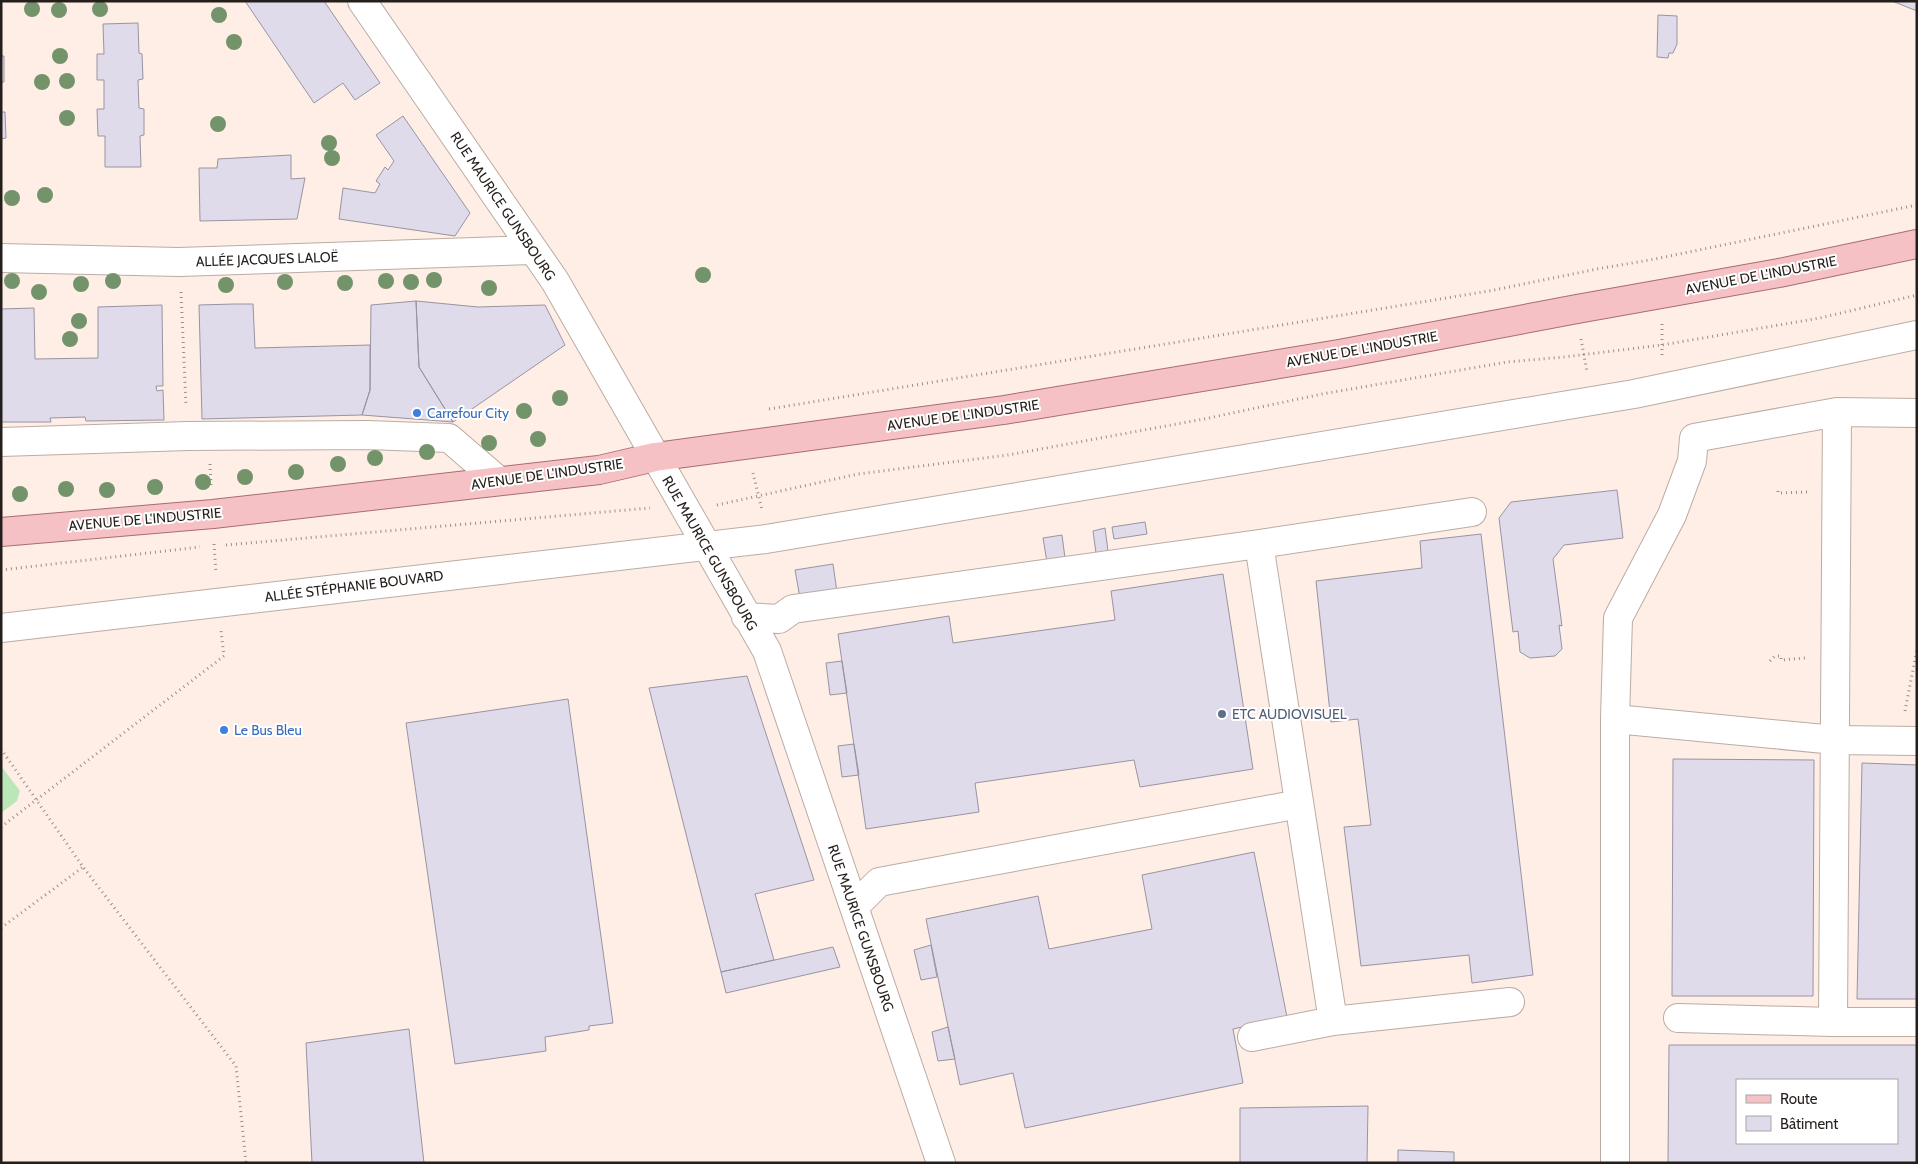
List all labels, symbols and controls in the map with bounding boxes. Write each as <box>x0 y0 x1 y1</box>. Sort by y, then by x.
street label: RUE MAURICE GUNSBOURG <box>446 128 560 284</box>
street label: ALLÉE JACQUES LALOË <box>195 248 339 270</box>
street label: AVENUE DE L'INDUSTRIE <box>1684 251 1838 298</box>
street label: AVENUE DE L'INDUSTRIE <box>1285 327 1439 371</box>
street label: AVENUE DE L'INDUSTRIE <box>886 395 1041 435</box>
place label: Carrefour City <box>427 404 509 422</box>
marker: Carrefour City <box>411 407 423 419</box>
street label: AVENUE DE L'INDUSTRIE <box>470 454 625 494</box>
street label: RUE MAURICE GUNSBOURG <box>658 472 762 634</box>
street label: AVENUE DE L'INDUSTRIE <box>68 503 222 535</box>
street label: ALLÉE STÉPHANIE BOUVARD <box>264 566 444 606</box>
place label: ETC AUDIOVISUEL <box>1232 705 1347 723</box>
marker: ETC AUDIOVISUEL <box>1216 708 1228 720</box>
place label: Le Bus Bleu <box>234 721 302 739</box>
marker: Le Bus Bleu <box>218 724 230 736</box>
street label: RUE MAURICE GUNSBOURG <box>824 842 898 1014</box>
legend <box>1736 1079 1898 1144</box>
text: Route <box>1780 1090 1818 1108</box>
text: Bâtiment <box>1780 1115 1838 1133</box>

